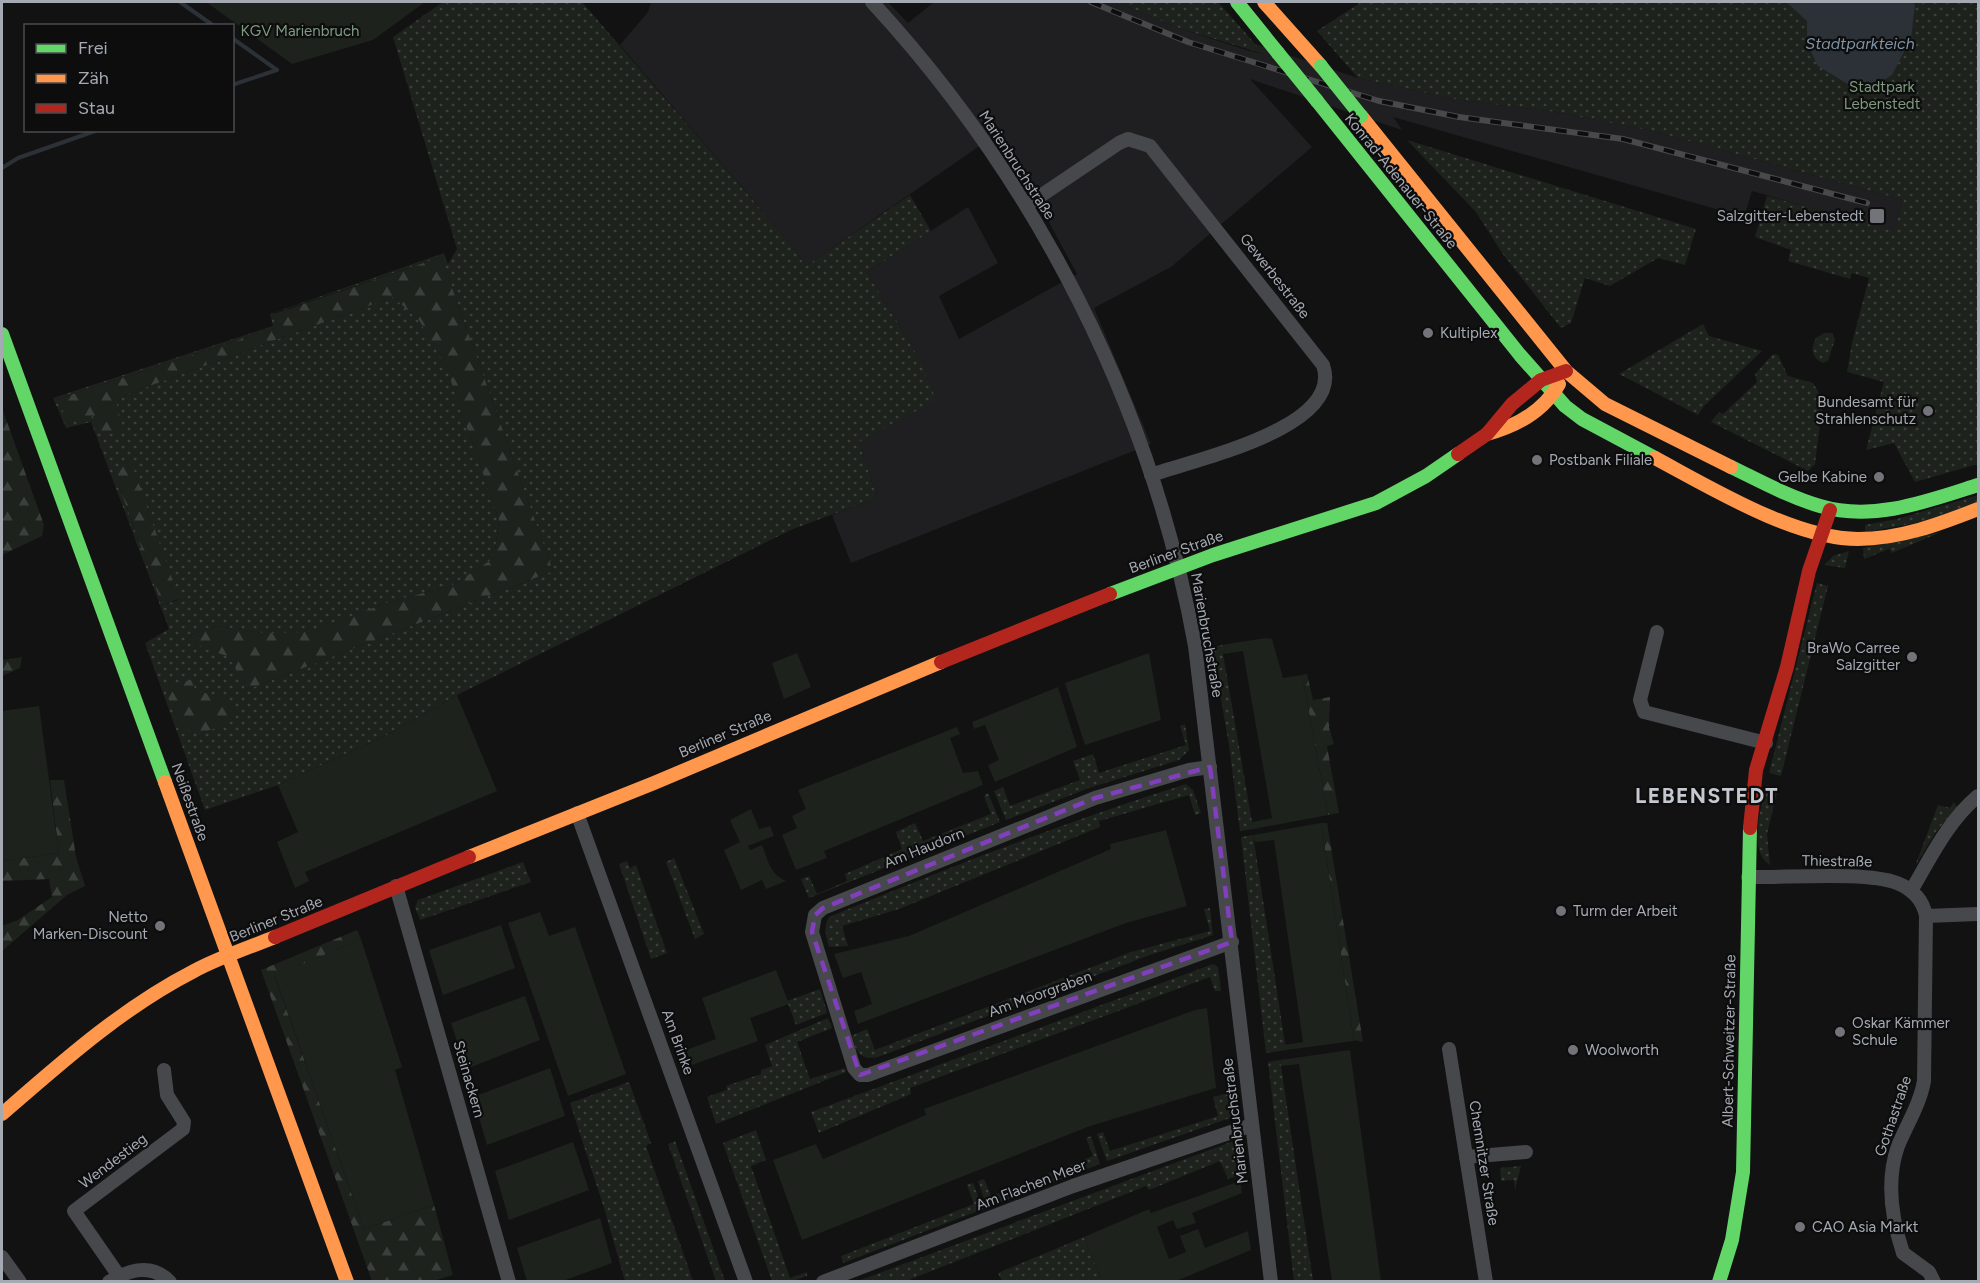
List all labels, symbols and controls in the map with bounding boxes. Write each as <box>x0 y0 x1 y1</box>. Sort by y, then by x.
park label: KGV Marienbruch <box>241 22 359 40</box>
legend <box>24 24 234 132</box>
water label: Stadtparkteich <box>1805 34 1915 53</box>
text: Frei <box>78 37 108 59</box>
text: Zäh <box>78 67 109 89</box>
park label: Stadtpark Lebenstedt <box>1844 78 1921 113</box>
text: Stau <box>78 97 115 119</box>
street label: Marienbruchstraße <box>975 107 1059 223</box>
street label: Konrad-Adenauer-Straße <box>1341 110 1461 252</box>
place label: Salzgitter-Lebenstedt <box>1717 207 1864 225</box>
marker: Salzgitter-Lebenstedt <box>1868 207 1886 225</box>
street label: Gewerbestraße <box>1236 230 1314 322</box>
place label: Kultiplex <box>1440 324 1497 342</box>
marker: Kultiplex <box>1421 326 1435 340</box>
place label: Bundesamt für Strahlenschutz <box>1815 393 1916 428</box>
marker: Bundesamt für Strahlenschutz <box>1921 404 1935 418</box>
place label: Postbank Filiale <box>1549 451 1652 469</box>
marker: Postbank Filiale <box>1530 453 1544 467</box>
place label: Gelbe Kabine <box>1778 468 1867 486</box>
marker: Gelbe Kabine <box>1872 470 1886 484</box>
street label: Berliner Straße <box>1127 527 1225 577</box>
street label: Marienbruchstraße <box>1187 571 1227 699</box>
place label: BraWo Carree Salzgitter <box>1807 639 1900 674</box>
marker: BraWo Carree Salzgitter <box>1905 650 1919 664</box>
street label: Berliner Straße <box>676 706 774 762</box>
street label: Neißestraße <box>168 760 212 844</box>
district label: LEBENSTEDT <box>1635 783 1779 808</box>
street label: Am Haudorn <box>881 824 967 872</box>
street label: Thiestraße <box>1802 851 1872 871</box>
street label: Berliner Straße <box>227 892 325 946</box>
place label: Turm der Arbeit <box>1573 902 1678 920</box>
marker: Turm der Arbeit <box>1554 904 1568 918</box>
place label: Netto Marken-Discount <box>33 908 148 943</box>
marker: Netto Marken-Discount <box>153 919 167 933</box>
street label: Albert-Schweitzer-Straße <box>1718 954 1740 1128</box>
street label: Am Moorgraben <box>986 967 1094 1021</box>
street label: Am Brinke <box>658 1007 698 1077</box>
place label: Oskar Kämmer Schule <box>1852 1014 1950 1049</box>
marker: Oskar Kämmer Schule <box>1833 1025 1847 1039</box>
street label: Steinackern <box>449 1038 489 1120</box>
place label: Woolworth <box>1585 1041 1659 1059</box>
marker: Woolworth <box>1566 1043 1580 1057</box>
street label: Marienbruchstraße <box>1218 1057 1252 1185</box>
street label: Gothastraße <box>1871 1073 1915 1159</box>
street label: Chemnitzer Straße <box>1465 1099 1503 1227</box>
street label: Wendestieg <box>75 1130 151 1192</box>
street label: Am Flachen Meer <box>973 1156 1089 1214</box>
place label: CAO Asia Markt <box>1812 1218 1919 1236</box>
marker: CAO Asia Markt <box>1793 1220 1807 1234</box>

